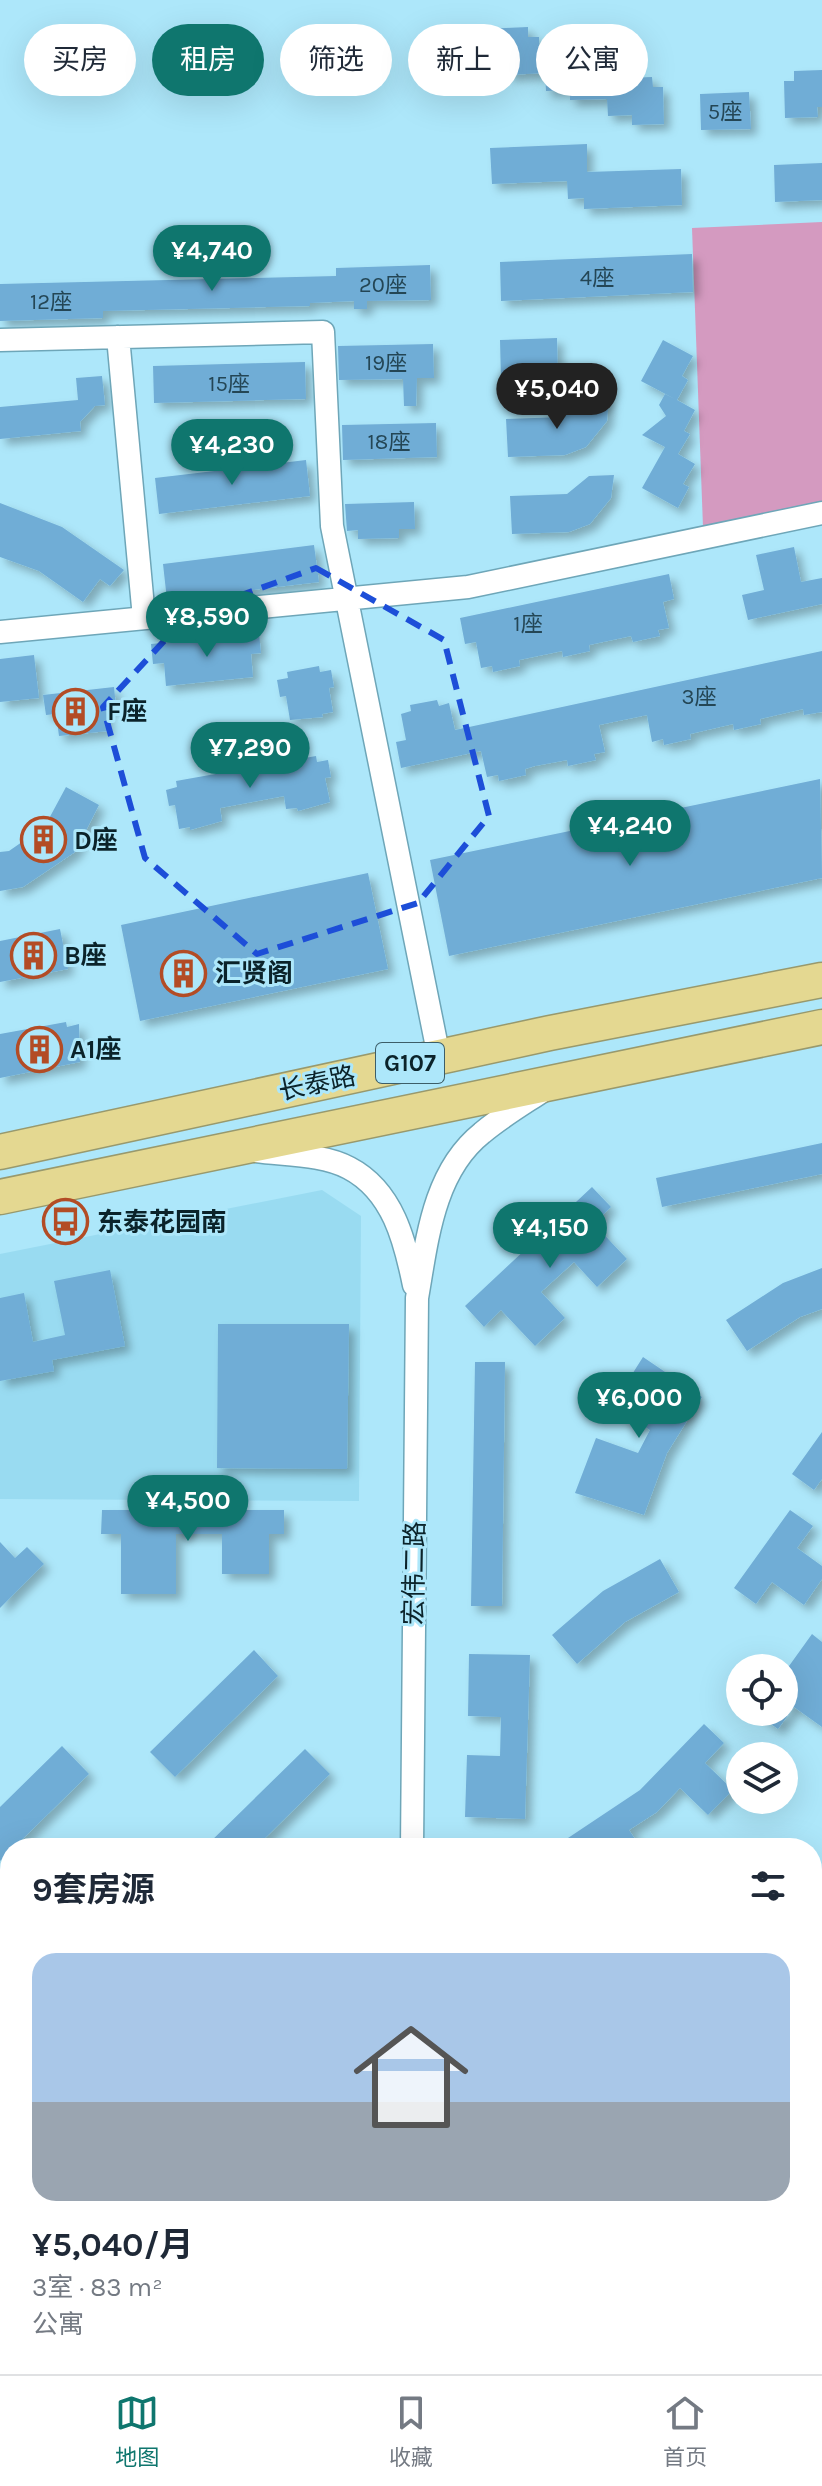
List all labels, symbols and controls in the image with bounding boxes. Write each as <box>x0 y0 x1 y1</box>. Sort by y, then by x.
chip: 买房 <box>24 24 136 96</box>
chip: 租房 <box>152 24 264 96</box>
chip: 筛选 <box>280 24 392 96</box>
chip: 新上 <box>408 24 520 96</box>
chip: 公寓 <box>536 24 648 96</box>
house number: 5座 <box>708 99 742 125</box>
pin: ¥4,740 <box>147 225 277 293</box>
text: ¥4,740 <box>171 235 253 266</box>
house number: 4座 <box>580 265 614 291</box>
house number: 20座 <box>359 272 407 298</box>
house number: 12座 <box>30 289 72 315</box>
house number: 19座 <box>365 350 407 376</box>
pin: ¥5,040 <box>492 363 622 431</box>
house number: 15座 <box>208 371 250 397</box>
text: ¥5,040 <box>514 373 600 404</box>
pin: ¥4,230 <box>167 419 297 487</box>
text: ¥4,230 <box>189 429 275 460</box>
house number: 18座 <box>368 429 410 455</box>
pin: ¥8,590 <box>142 591 272 659</box>
text: ¥8,590 <box>164 601 250 632</box>
house number: 1座 <box>513 611 543 637</box>
house number: 3座 <box>682 684 717 710</box>
building icon: F座 <box>52 687 100 735</box>
place label: F座 <box>107 696 147 727</box>
pin: ¥7,290 <box>185 722 315 790</box>
text: ¥7,290 <box>209 732 291 763</box>
pin: ¥4,240 <box>565 800 695 868</box>
text: ¥4,240 <box>588 810 672 841</box>
building icon: D座 <box>19 816 67 864</box>
place label: D座 <box>74 825 118 856</box>
building icon: B座 <box>9 931 57 979</box>
place label: B座 <box>64 940 107 971</box>
building icon: 汇贤阁 <box>160 949 208 997</box>
place label: 汇贤阁 <box>215 958 293 989</box>
building icon: A1座 <box>15 1025 63 1073</box>
place label: A1座 <box>70 1034 122 1065</box>
road number: G107 <box>376 1043 444 1083</box>
street label: 长泰路 <box>276 1060 358 1107</box>
bus stop icon: 东泰花园南 <box>42 1198 90 1246</box>
pin: ¥4,150 <box>485 1202 615 1270</box>
place label: 东泰花园南 <box>97 1207 227 1238</box>
text: ¥4,150 <box>511 1212 589 1243</box>
pin: ¥6,000 <box>574 1372 704 1440</box>
text: ¥6,000 <box>596 1382 682 1413</box>
pin: ¥4,500 <box>123 1475 253 1543</box>
text: ¥4,500 <box>145 1485 231 1516</box>
street label: 宏伟二路 <box>398 1521 431 1625</box>
map controls <box>726 1654 798 1814</box>
button: locate <box>726 1654 798 1726</box>
button: layers <box>726 1742 798 1814</box>
icon: filters <box>746 1864 790 1908</box>
text: 9套房源 <box>32 1870 155 1910</box>
icon: home <box>339 2005 483 2149</box>
text: ¥5,040/月 <box>32 2225 194 2265</box>
text: 3室 · 83 m² <box>32 2272 163 2303</box>
text: 公寓 <box>32 2309 84 2340</box>
tab: 地图 <box>115 2391 159 2471</box>
tab: 收藏 <box>389 2391 433 2471</box>
tab: 首页 <box>663 2391 707 2471</box>

